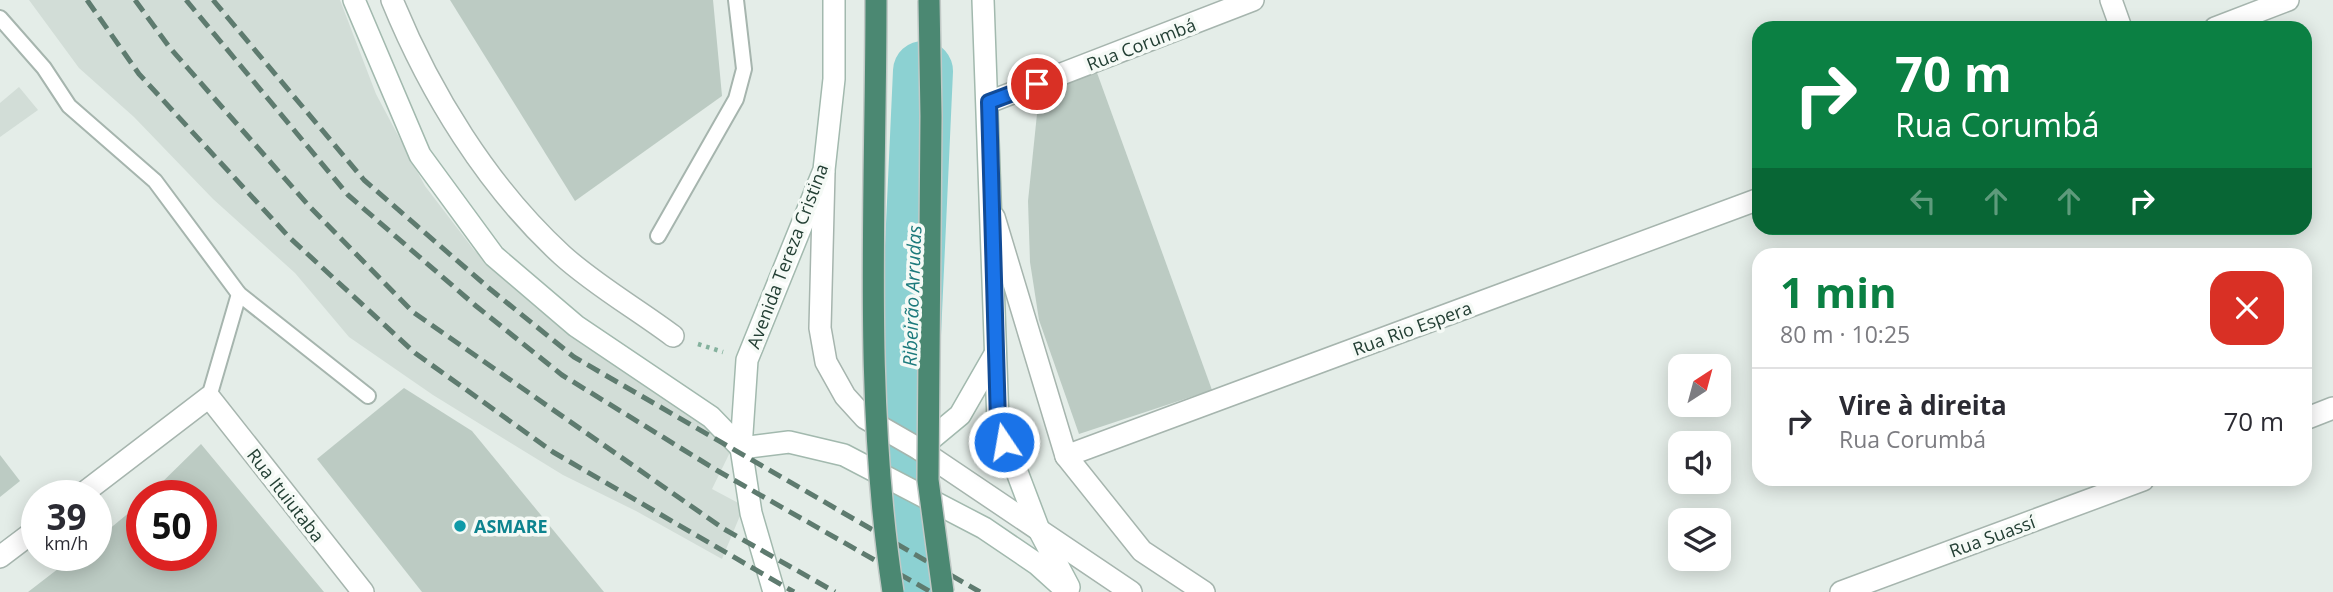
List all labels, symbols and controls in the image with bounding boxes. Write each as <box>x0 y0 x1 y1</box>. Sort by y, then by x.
street label: Rua Corumbá <box>1083 12 1199 76</box>
text: 70 m <box>1895 40 2012 106</box>
icon: right <box>1780 49 1871 140</box>
pin <box>1007 54 1067 114</box>
icon: arrive <box>1018 65 1056 103</box>
text: Rua Corumbá <box>1895 103 2100 146</box>
street label: Avenida Tereza Cristina <box>741 160 833 352</box>
icon: left <box>1904 182 1942 220</box>
icon: ahead <box>1977 182 2015 220</box>
icon: ahead <box>2050 182 2088 220</box>
icon: right <box>2123 182 2161 220</box>
water label: Ribeirão Arrudas <box>897 225 927 367</box>
text: 1 min <box>1780 263 1897 320</box>
button: close <box>2210 271 2284 345</box>
street label: Rua Rio Espera <box>1349 295 1475 361</box>
text: 80 m · 10:25 <box>1780 318 1910 350</box>
north arrow <box>1668 354 1731 416</box>
map controls <box>1668 354 1731 571</box>
text: Vire à direita <box>1839 387 2007 423</box>
icon: right <box>1780 402 1818 440</box>
text: 70 m <box>2223 403 2284 439</box>
position arrow <box>967 405 1041 479</box>
text: Rua Corumbá <box>1839 423 1986 455</box>
button: sound <box>1668 431 1731 494</box>
street label: Rua Ituiutaba <box>242 443 330 547</box>
speed limit sign: 50 <box>126 480 217 571</box>
text: 39 <box>46 493 87 540</box>
button: layers <box>1668 508 1731 571</box>
street label: Rua Suassí <box>1946 509 2039 563</box>
place label: ASMARE <box>474 514 548 538</box>
marker: ASMARE <box>452 518 468 534</box>
text: km/h <box>45 531 88 555</box>

